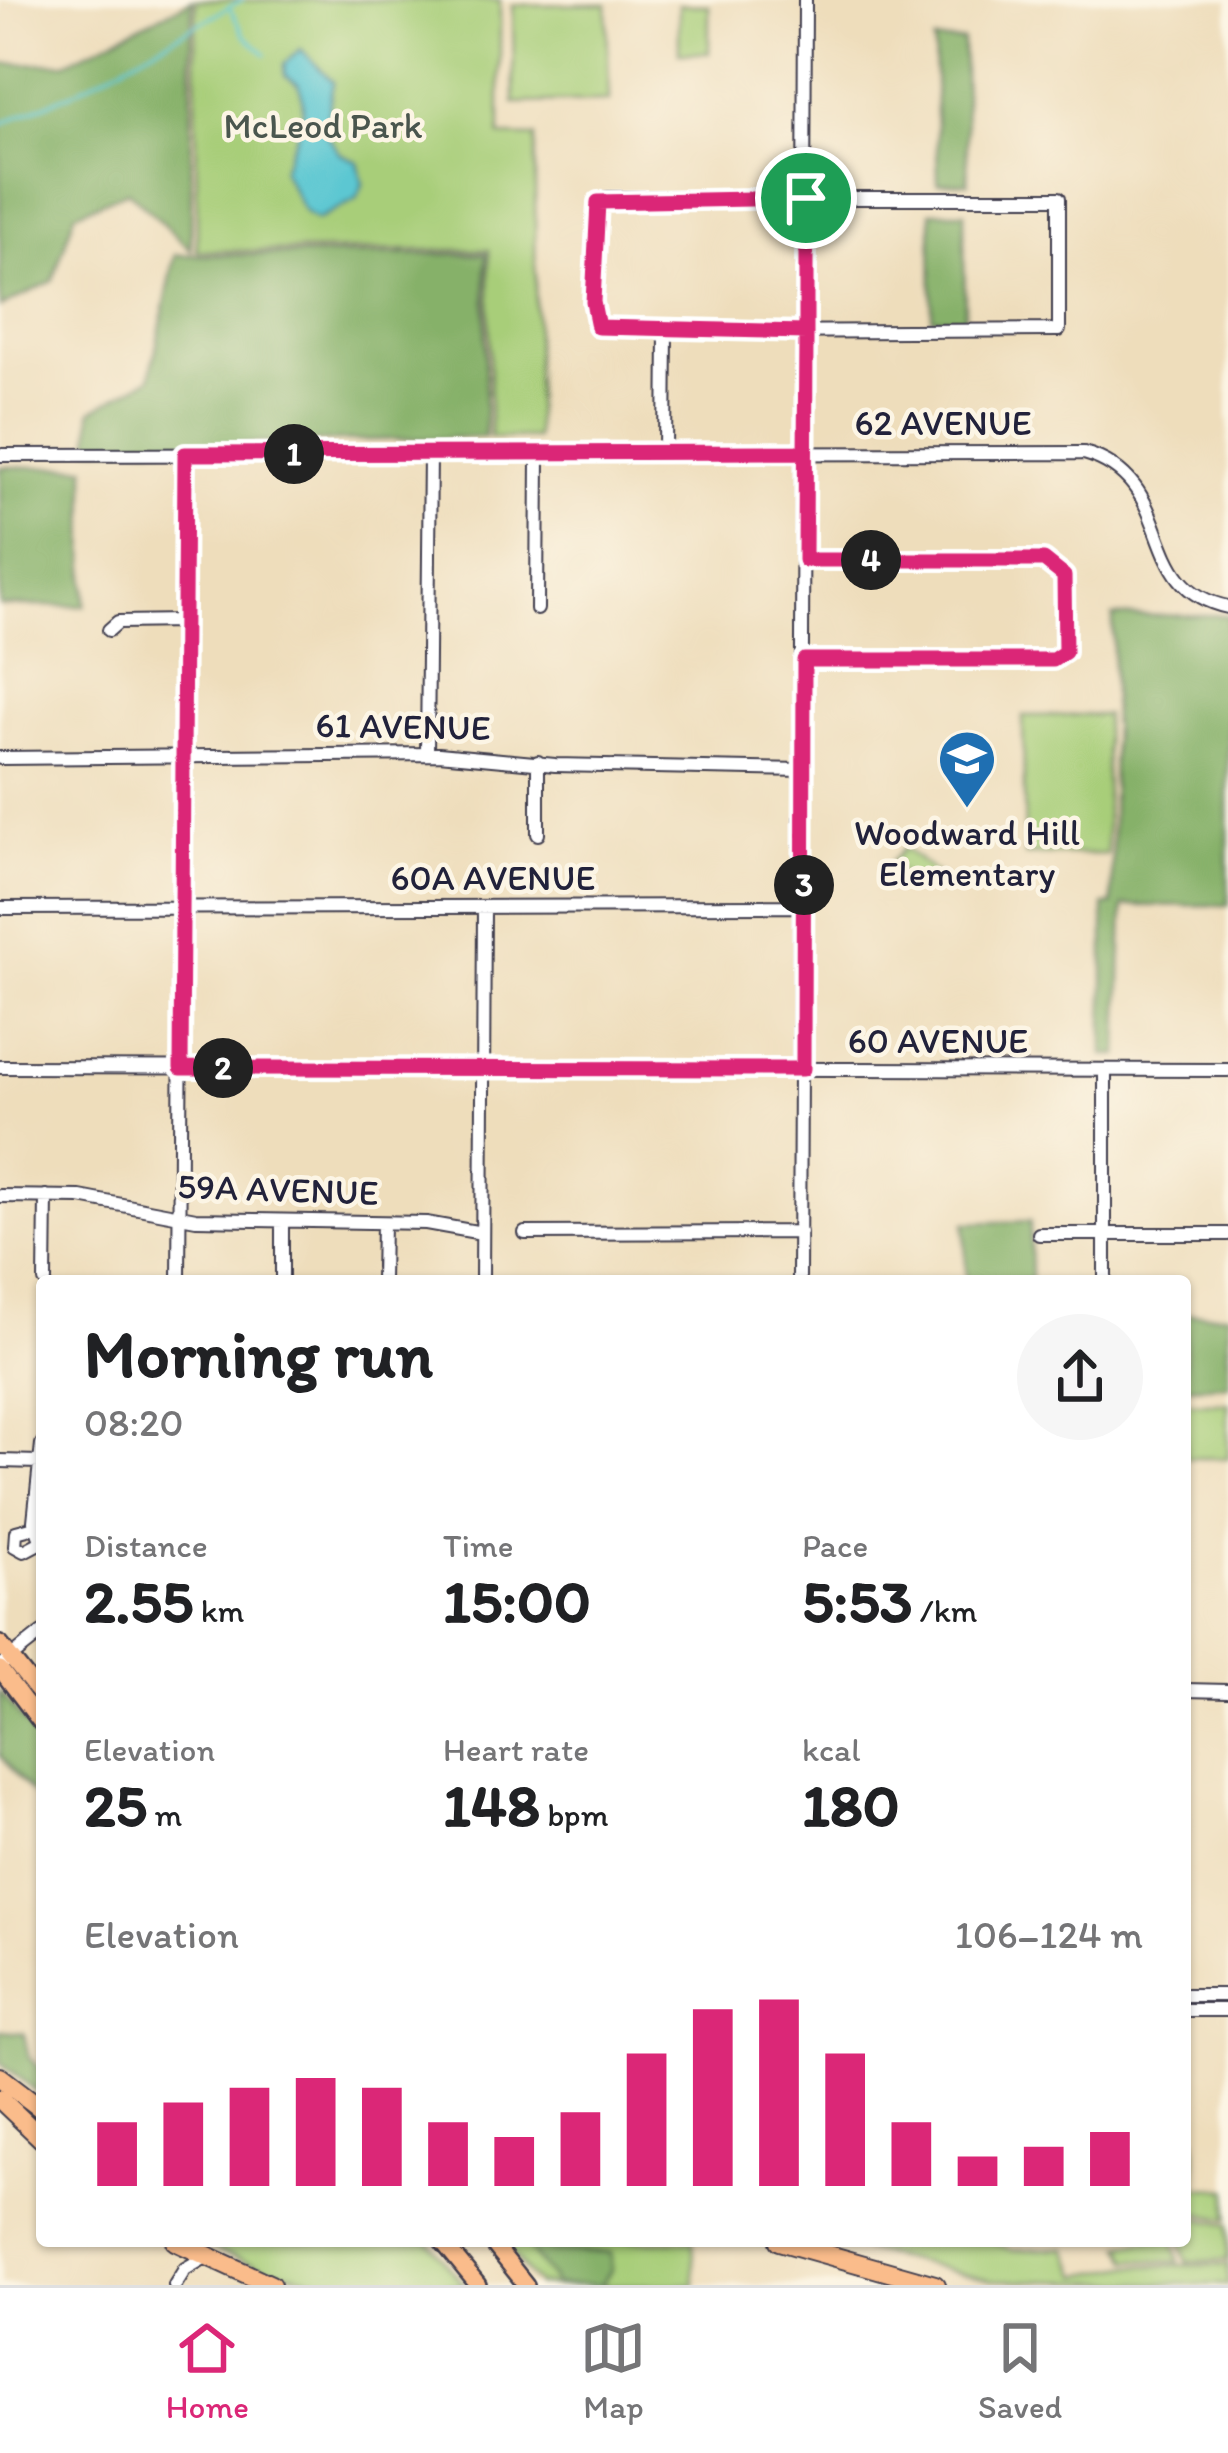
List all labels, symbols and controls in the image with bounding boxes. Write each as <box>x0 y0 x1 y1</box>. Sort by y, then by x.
park label: McLeod Park <box>224 104 423 147</box>
pin <box>755 147 857 249</box>
icon: arrive <box>773 165 839 231</box>
street label: 62 AVENUE <box>854 401 1032 444</box>
pin: 1 <box>264 424 324 484</box>
text: 1 <box>286 434 302 473</box>
pin: 4 <box>841 530 901 590</box>
text: 4 <box>861 540 881 579</box>
street label: 61 AVENUE <box>315 703 491 749</box>
school or university icon: Woodward Hill Elementary <box>936 728 998 810</box>
place label: Woodward Hill Elementary <box>854 811 1080 895</box>
pin: 3 <box>774 855 834 915</box>
street label: 60A AVENUE <box>391 856 595 899</box>
text: 3 <box>795 865 813 904</box>
street label: 60 AVENUE <box>848 1019 1028 1062</box>
pin: 2 <box>193 1038 253 1098</box>
text: 2 <box>214 1048 232 1087</box>
street label: 59A AVENUE <box>177 1164 379 1214</box>
text: Morning run <box>84 1314 433 1394</box>
button: share <box>1017 1314 1143 1440</box>
text: 08:20 <box>84 1399 184 1446</box>
text: Distance <box>84 1526 208 1565</box>
text: Time <box>443 1526 513 1565</box>
text: Pace <box>802 1526 868 1565</box>
text: 2.55 <box>84 1565 193 1637</box>
text: 15:00 <box>443 1565 591 1637</box>
text: 5:53 <box>802 1565 912 1637</box>
text: km <box>193 1591 244 1630</box>
text: /km <box>912 1591 977 1630</box>
text: Elevation <box>84 1730 215 1769</box>
text: Heart rate <box>443 1730 589 1769</box>
text: kcal <box>802 1730 861 1769</box>
text: 25 <box>84 1769 147 1841</box>
text: 148 <box>443 1769 540 1841</box>
text: 180 <box>802 1769 900 1841</box>
text: m <box>147 1795 182 1834</box>
text: bpm <box>540 1795 608 1834</box>
text: Elevation <box>84 1911 239 1958</box>
text: 106–124 m <box>955 1911 1143 1958</box>
tab: Home <box>166 2315 249 2426</box>
tab: Map <box>580 2315 646 2426</box>
tab: Saved <box>978 2315 1062 2426</box>

